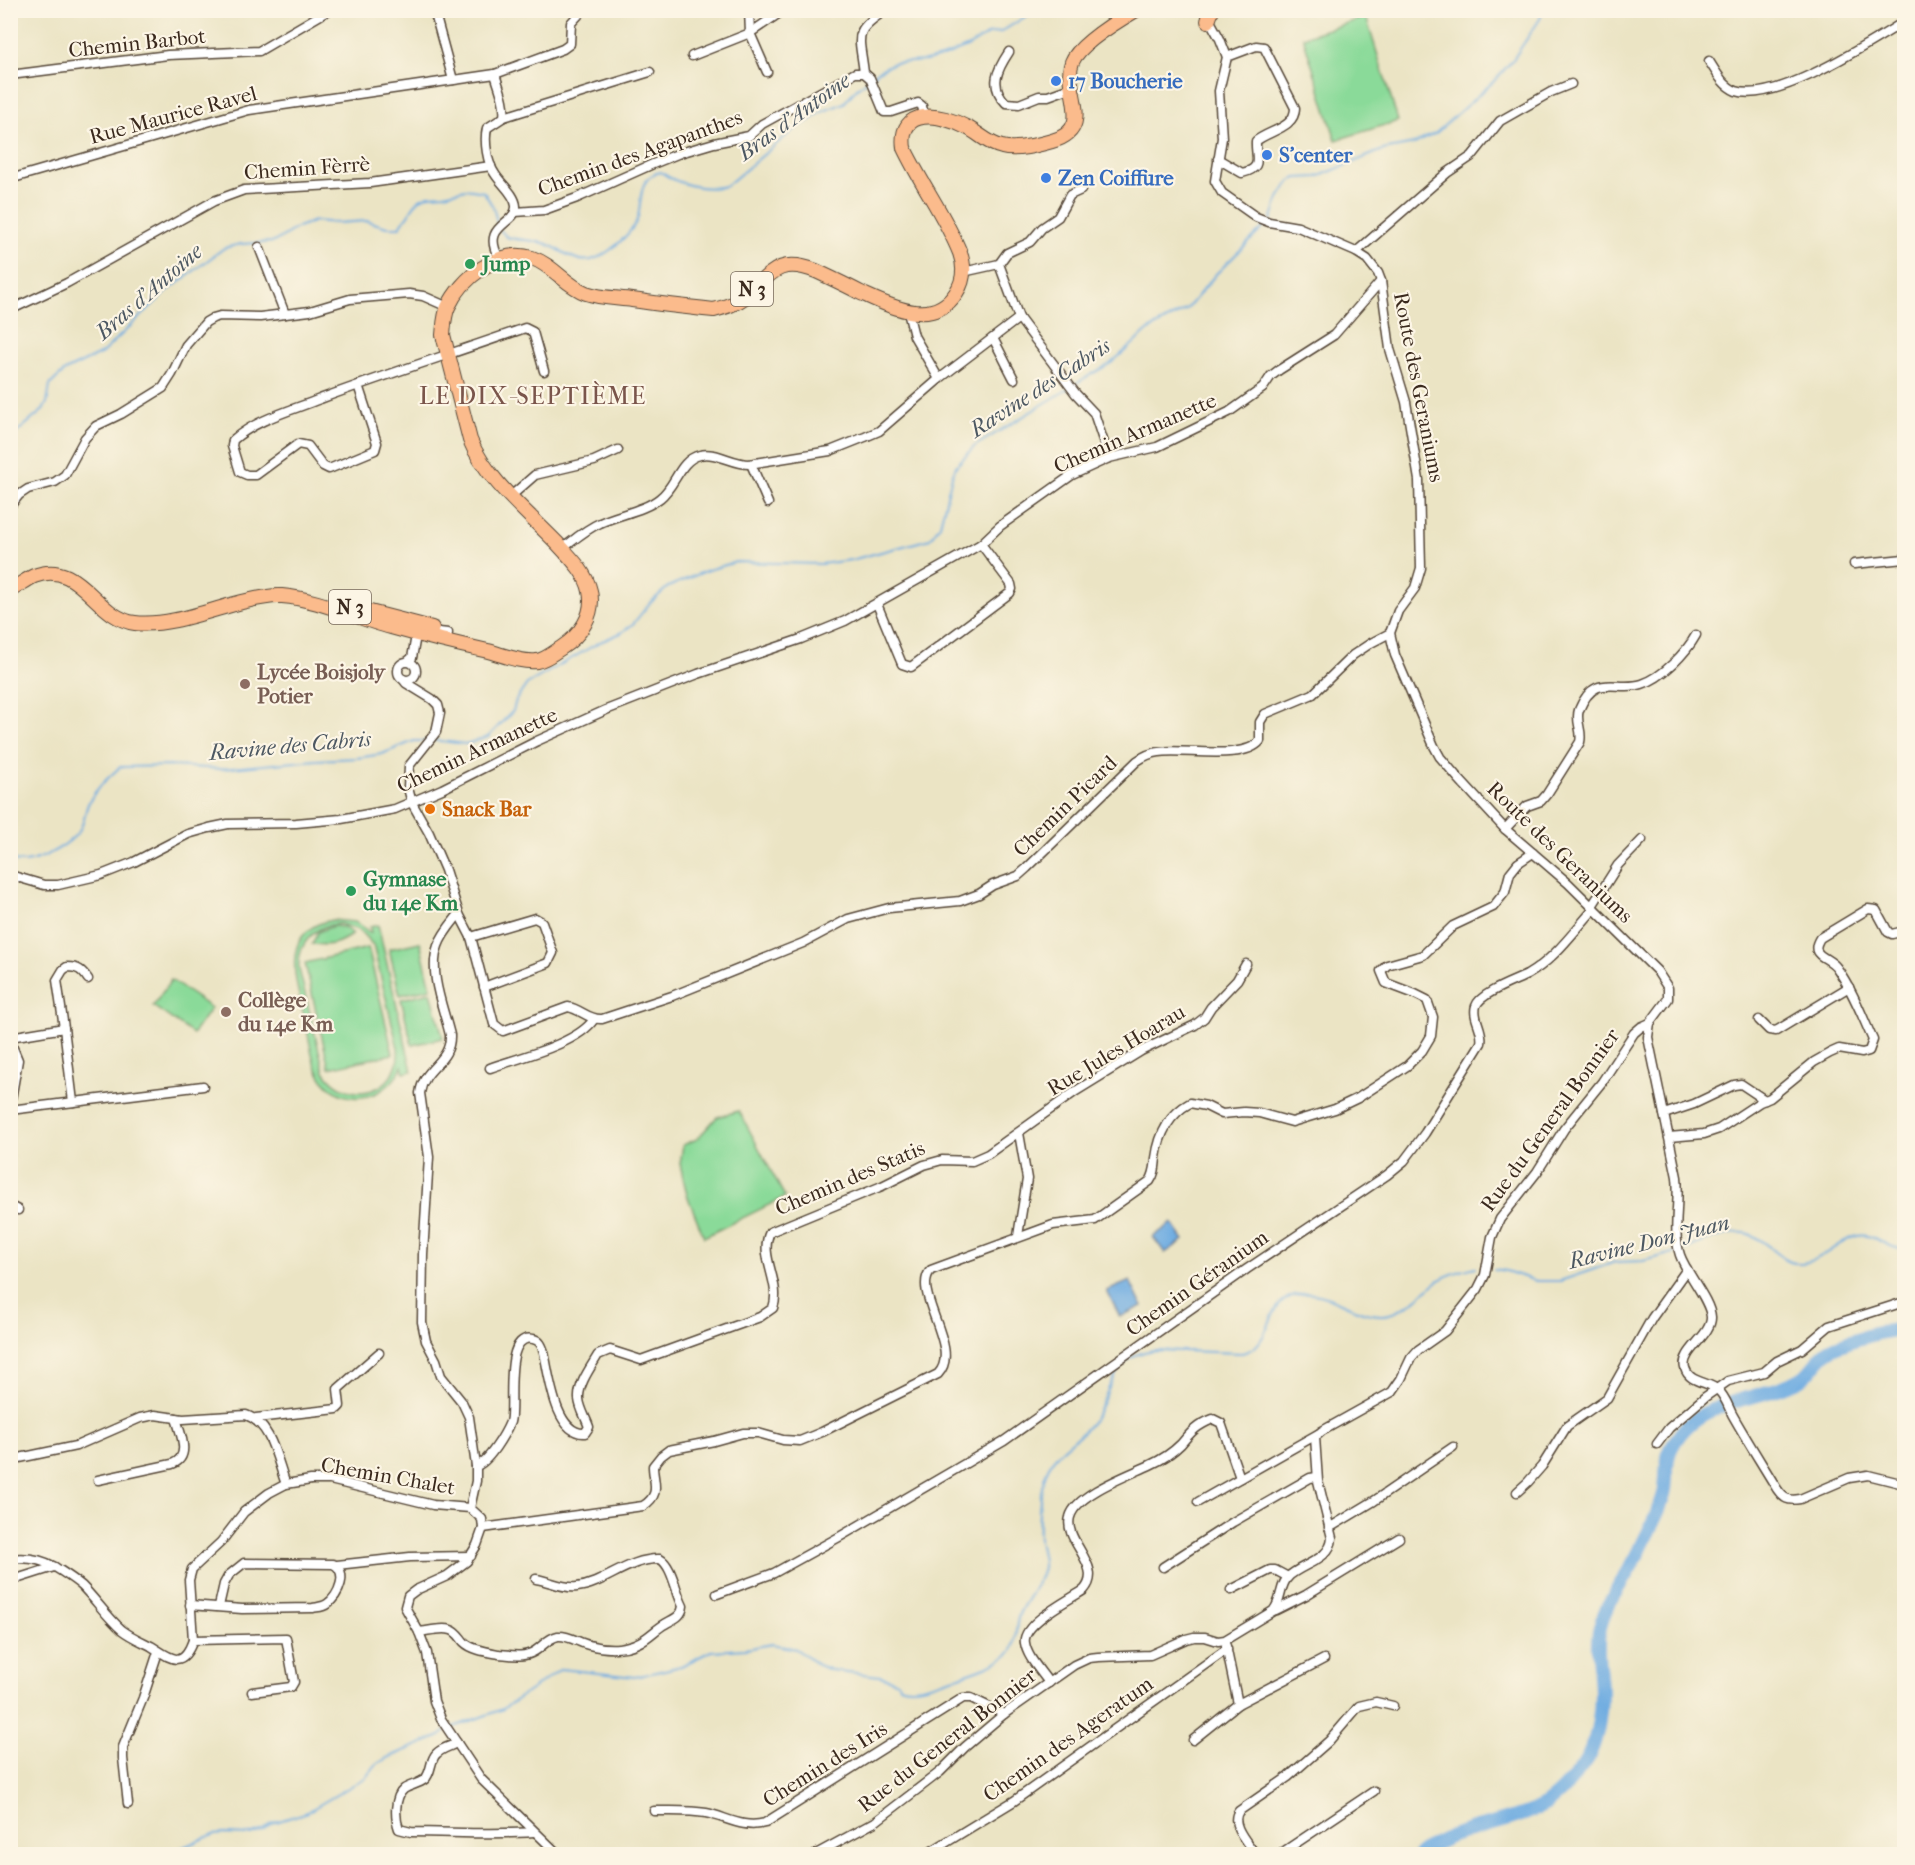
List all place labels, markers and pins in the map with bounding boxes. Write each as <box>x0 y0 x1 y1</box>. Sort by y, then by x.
place label: 17 Boucherie <box>1068 69 1183 93</box>
marker: 17 Boucherie <box>1049 74 1063 88</box>
place label: S'center <box>1279 143 1354 167</box>
marker: S'center <box>1260 148 1274 162</box>
place label: Zen Coiffure <box>1058 166 1174 190</box>
marker: Zen Coiffure <box>1039 171 1053 185</box>
place label: Jump <box>480 252 531 276</box>
marker: Jump <box>463 257 477 271</box>
place label: Lycée Boisjoly Potier <box>257 660 387 708</box>
marker: Lycée Boisjoly Potier <box>238 677 252 691</box>
place label: Snack Bar <box>442 797 533 821</box>
marker: Snack Bar <box>423 802 437 816</box>
place label: Gymnase du 14e Km <box>363 867 459 916</box>
marker: Gymnase du 14e Km <box>344 884 358 898</box>
place label: Collège du 14e Km <box>238 988 334 1037</box>
marker: Collège du 14e Km <box>219 1005 233 1019</box>

